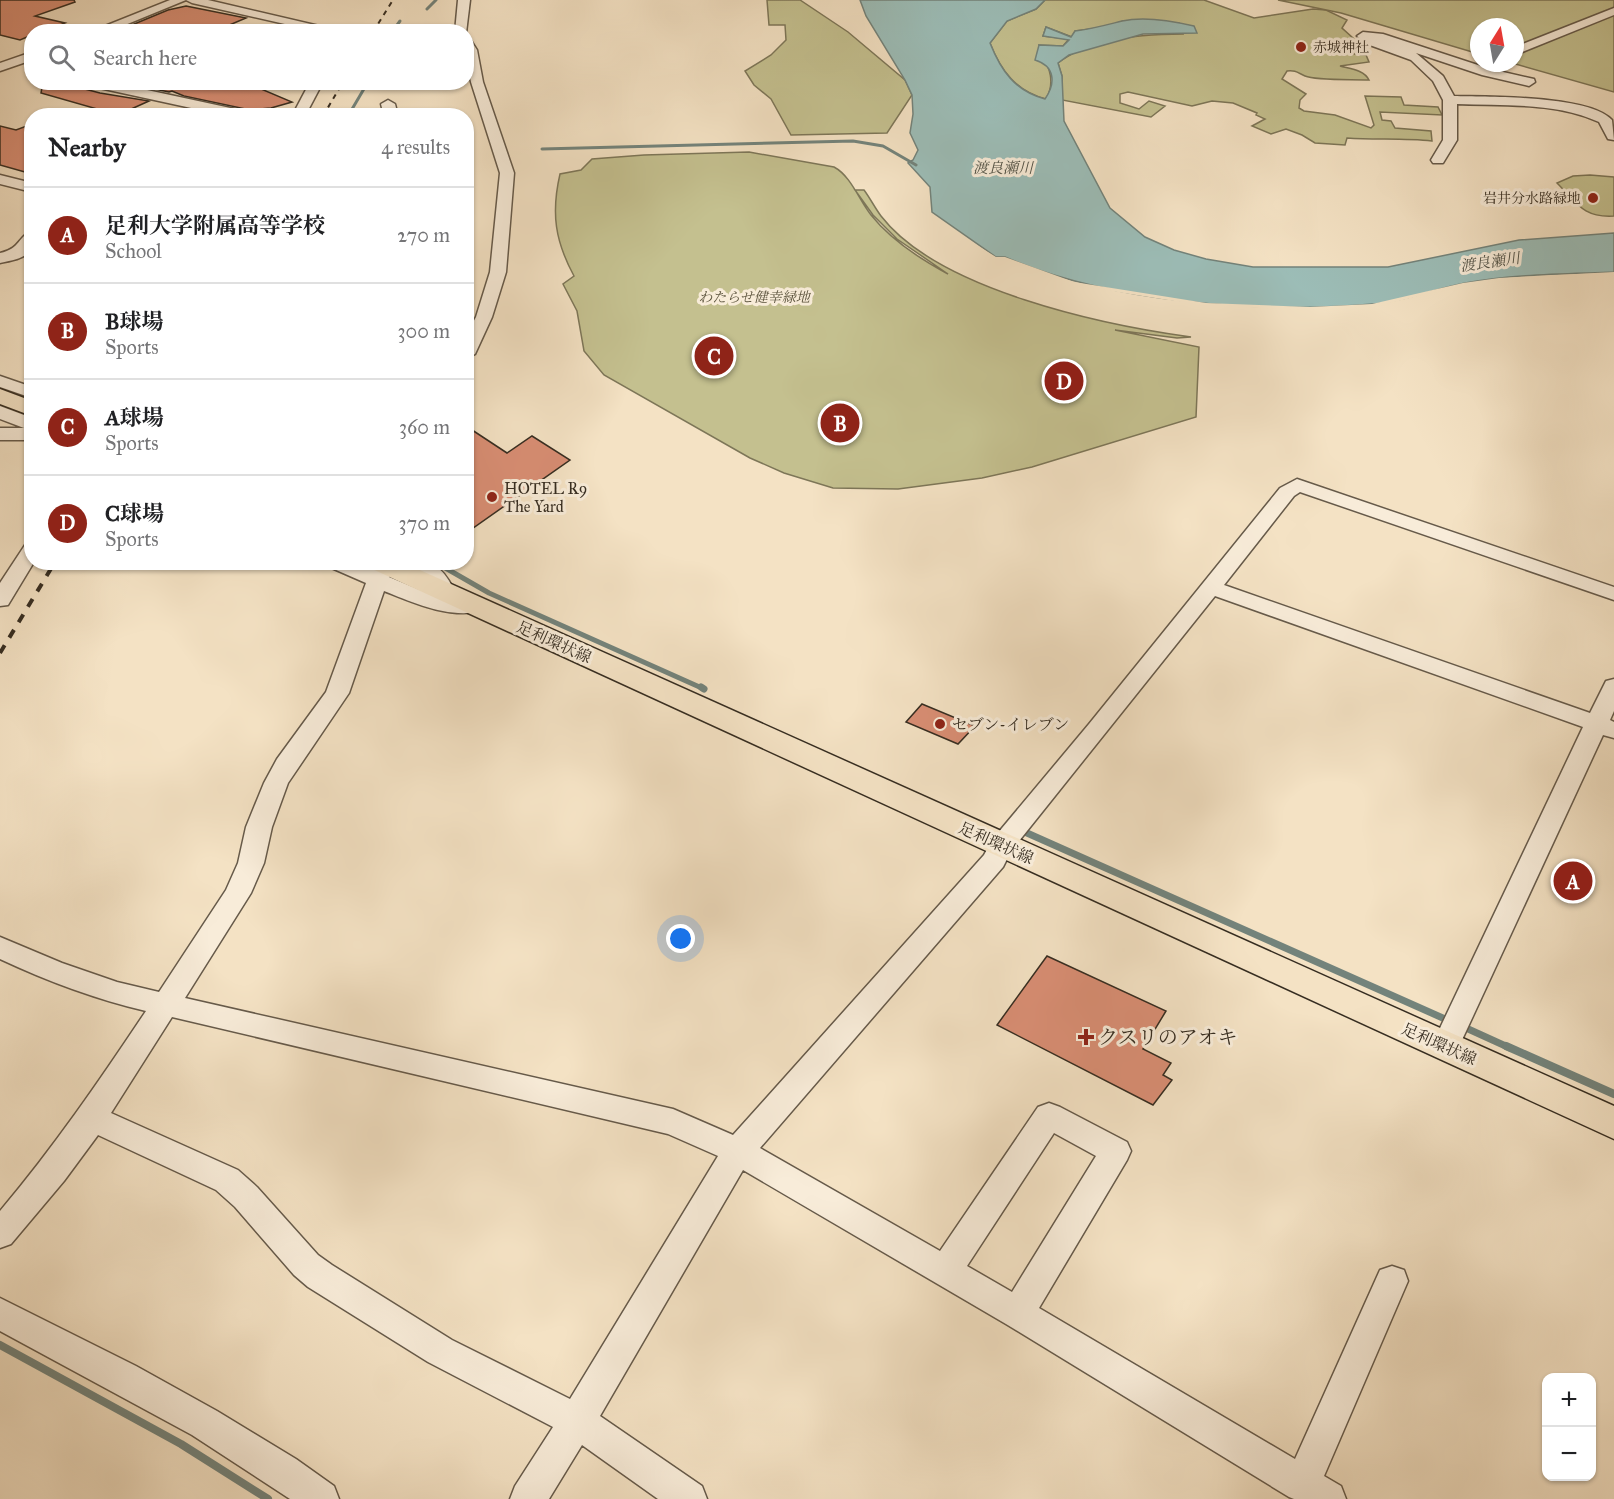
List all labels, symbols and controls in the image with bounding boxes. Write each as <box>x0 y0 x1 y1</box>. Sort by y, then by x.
north arrow <box>1470 18 1524 72</box>
search box <box>24 24 474 90</box>
place label: 赤城神社 <box>1313 39 1369 56</box>
marker: 赤城神社 <box>1294 40 1308 54</box>
icon: search <box>45 41 78 74</box>
text: Search here <box>93 44 197 71</box>
text: Nearby <box>48 131 126 163</box>
text: 4 results <box>381 135 450 159</box>
water label: 渡良瀬川 <box>973 159 1035 177</box>
place label: 岩井分水路緑地 <box>1483 190 1581 207</box>
marker: 岩井分水路緑地 <box>1586 191 1600 205</box>
text: 足利大学附属高等学校 <box>105 212 325 239</box>
text: A <box>61 223 74 247</box>
text: 270 m <box>397 223 450 247</box>
text: School <box>105 239 162 263</box>
water label: 渡良瀬川 <box>1459 249 1523 275</box>
park label: わたらせ健幸緑地 <box>698 289 812 306</box>
text: B球場 <box>105 308 164 335</box>
text: B <box>61 319 74 343</box>
text: 300 m <box>398 319 450 343</box>
pin: C <box>694 334 734 378</box>
text: Sports <box>105 335 159 359</box>
pin: D <box>1044 358 1084 404</box>
pin: B <box>820 400 860 446</box>
text: A球場 <box>105 404 164 431</box>
text: C <box>61 415 74 439</box>
text: 360 m <box>399 415 450 439</box>
text: Sports <box>105 431 159 455</box>
place label: HOTEL R9 The Yard <box>504 479 587 516</box>
marker: HOTEL R9 The Yard <box>485 490 499 504</box>
text: C球場 <box>105 500 164 527</box>
text: D <box>60 511 75 535</box>
text: 370 m <box>399 511 450 535</box>
text: Sports <box>105 527 159 551</box>
street label: 足利環状線 <box>514 617 594 667</box>
place label: セブン-イレブン <box>952 715 1069 734</box>
marker: セブン-イレブン <box>933 717 947 731</box>
street label: 足利環状線 <box>956 818 1036 868</box>
pin: A <box>1554 858 1592 904</box>
your location <box>666 924 695 953</box>
street label: 足利環状線 <box>1399 1019 1479 1069</box>
place label: クスリのアオキ <box>1098 1025 1238 1049</box>
marker: クスリのアオキ <box>1079 1030 1093 1044</box>
map controls <box>1542 1373 1596 1481</box>
button: + <box>1542 1373 1596 1427</box>
button: − <box>1542 1427 1596 1481</box>

